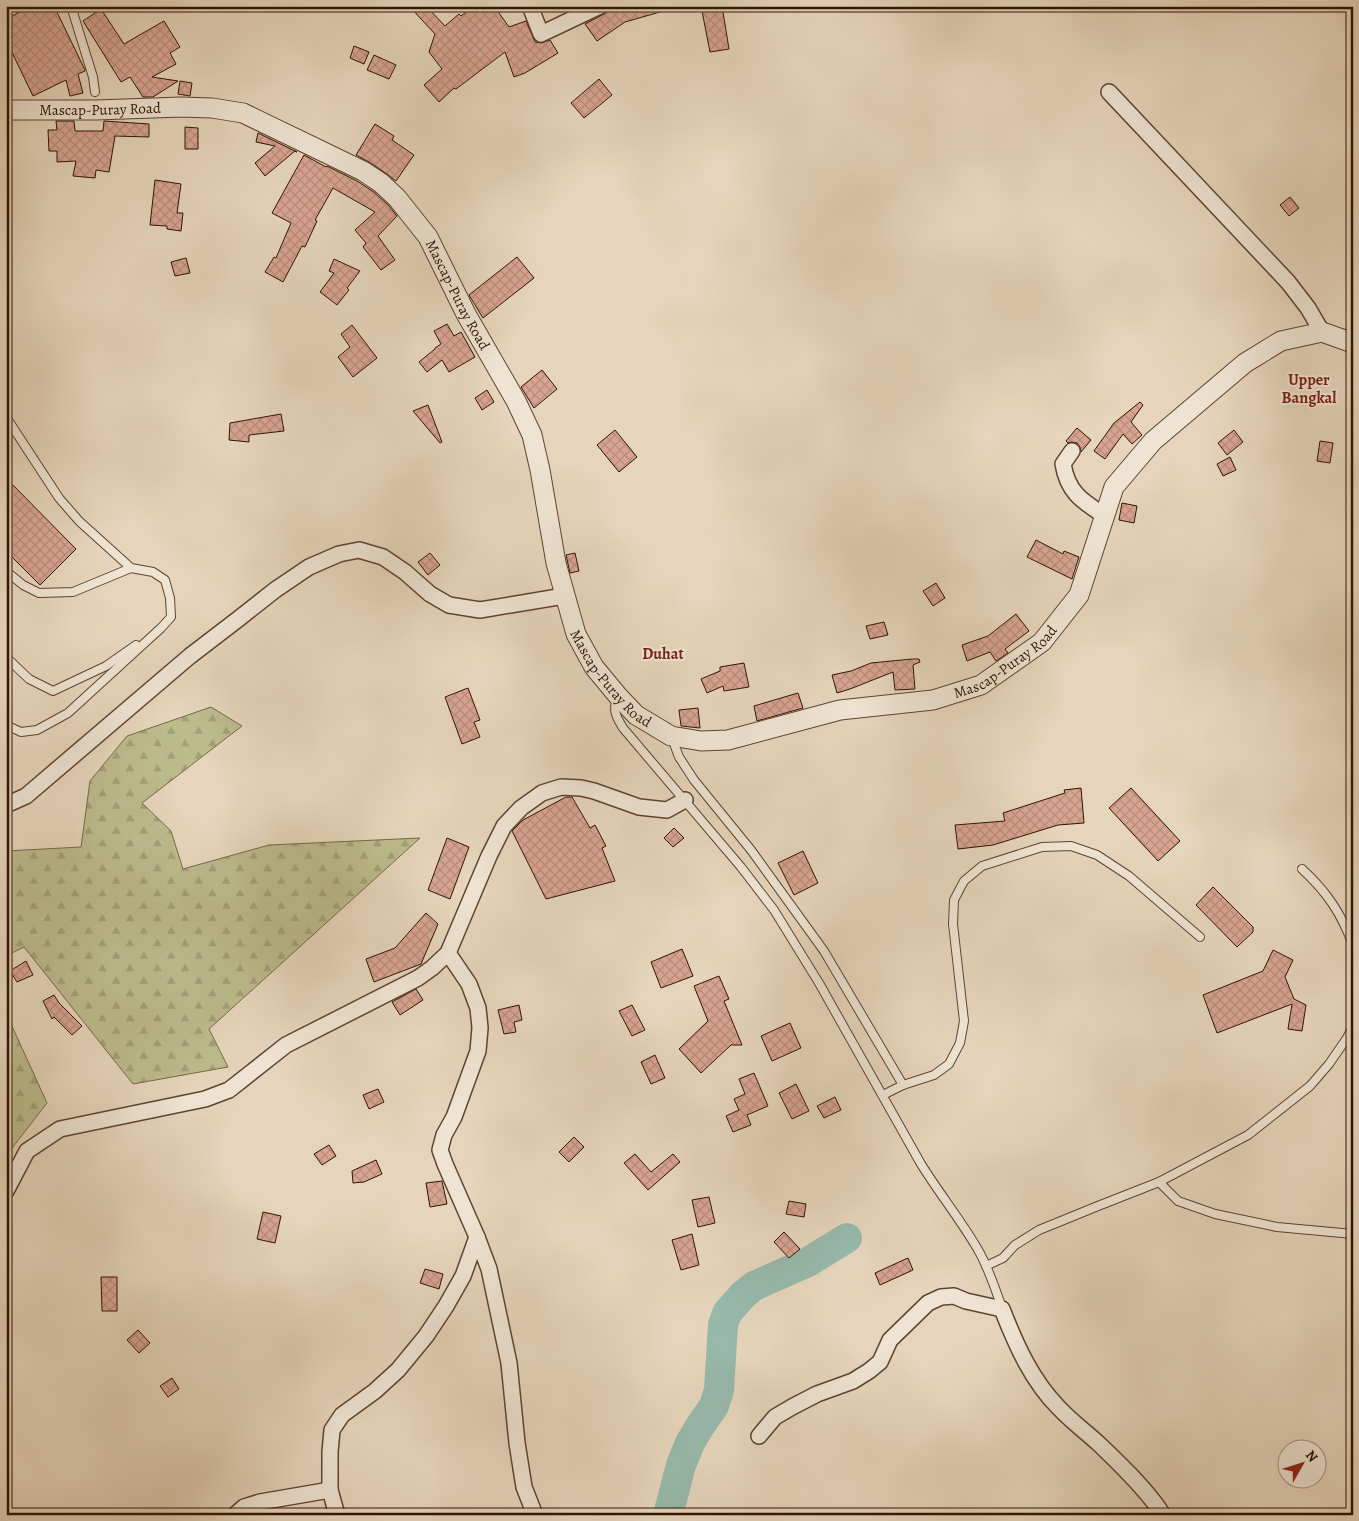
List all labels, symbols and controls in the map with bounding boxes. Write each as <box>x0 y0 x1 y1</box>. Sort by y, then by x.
street label: Mascap-Puray Road <box>39 98 162 120</box>
street label: Mascap-Puray Road <box>421 236 495 354</box>
district label: Upper Bangkal <box>1282 369 1337 409</box>
street label: Mascap-Puray Road <box>951 620 1062 703</box>
street label: Mascap-Puray Road <box>565 626 656 733</box>
district label: Duhat <box>642 643 684 665</box>
north arrow <box>1276 1438 1326 1488</box>
text: N <box>1301 1446 1322 1466</box>

